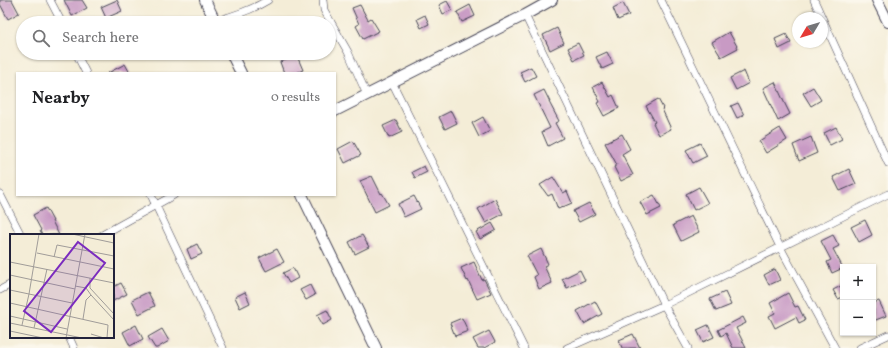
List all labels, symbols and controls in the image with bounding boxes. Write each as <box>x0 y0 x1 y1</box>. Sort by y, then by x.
north arrow <box>792 12 828 48</box>
search box <box>16 16 336 60</box>
icon: search <box>30 27 52 49</box>
text: Search here <box>62 28 139 49</box>
text: Nearby <box>32 87 90 110</box>
text: 0 results <box>271 89 320 107</box>
inset map <box>10 234 114 338</box>
map controls <box>840 264 876 336</box>
button: + <box>840 264 876 300</box>
button: − <box>840 300 876 336</box>

